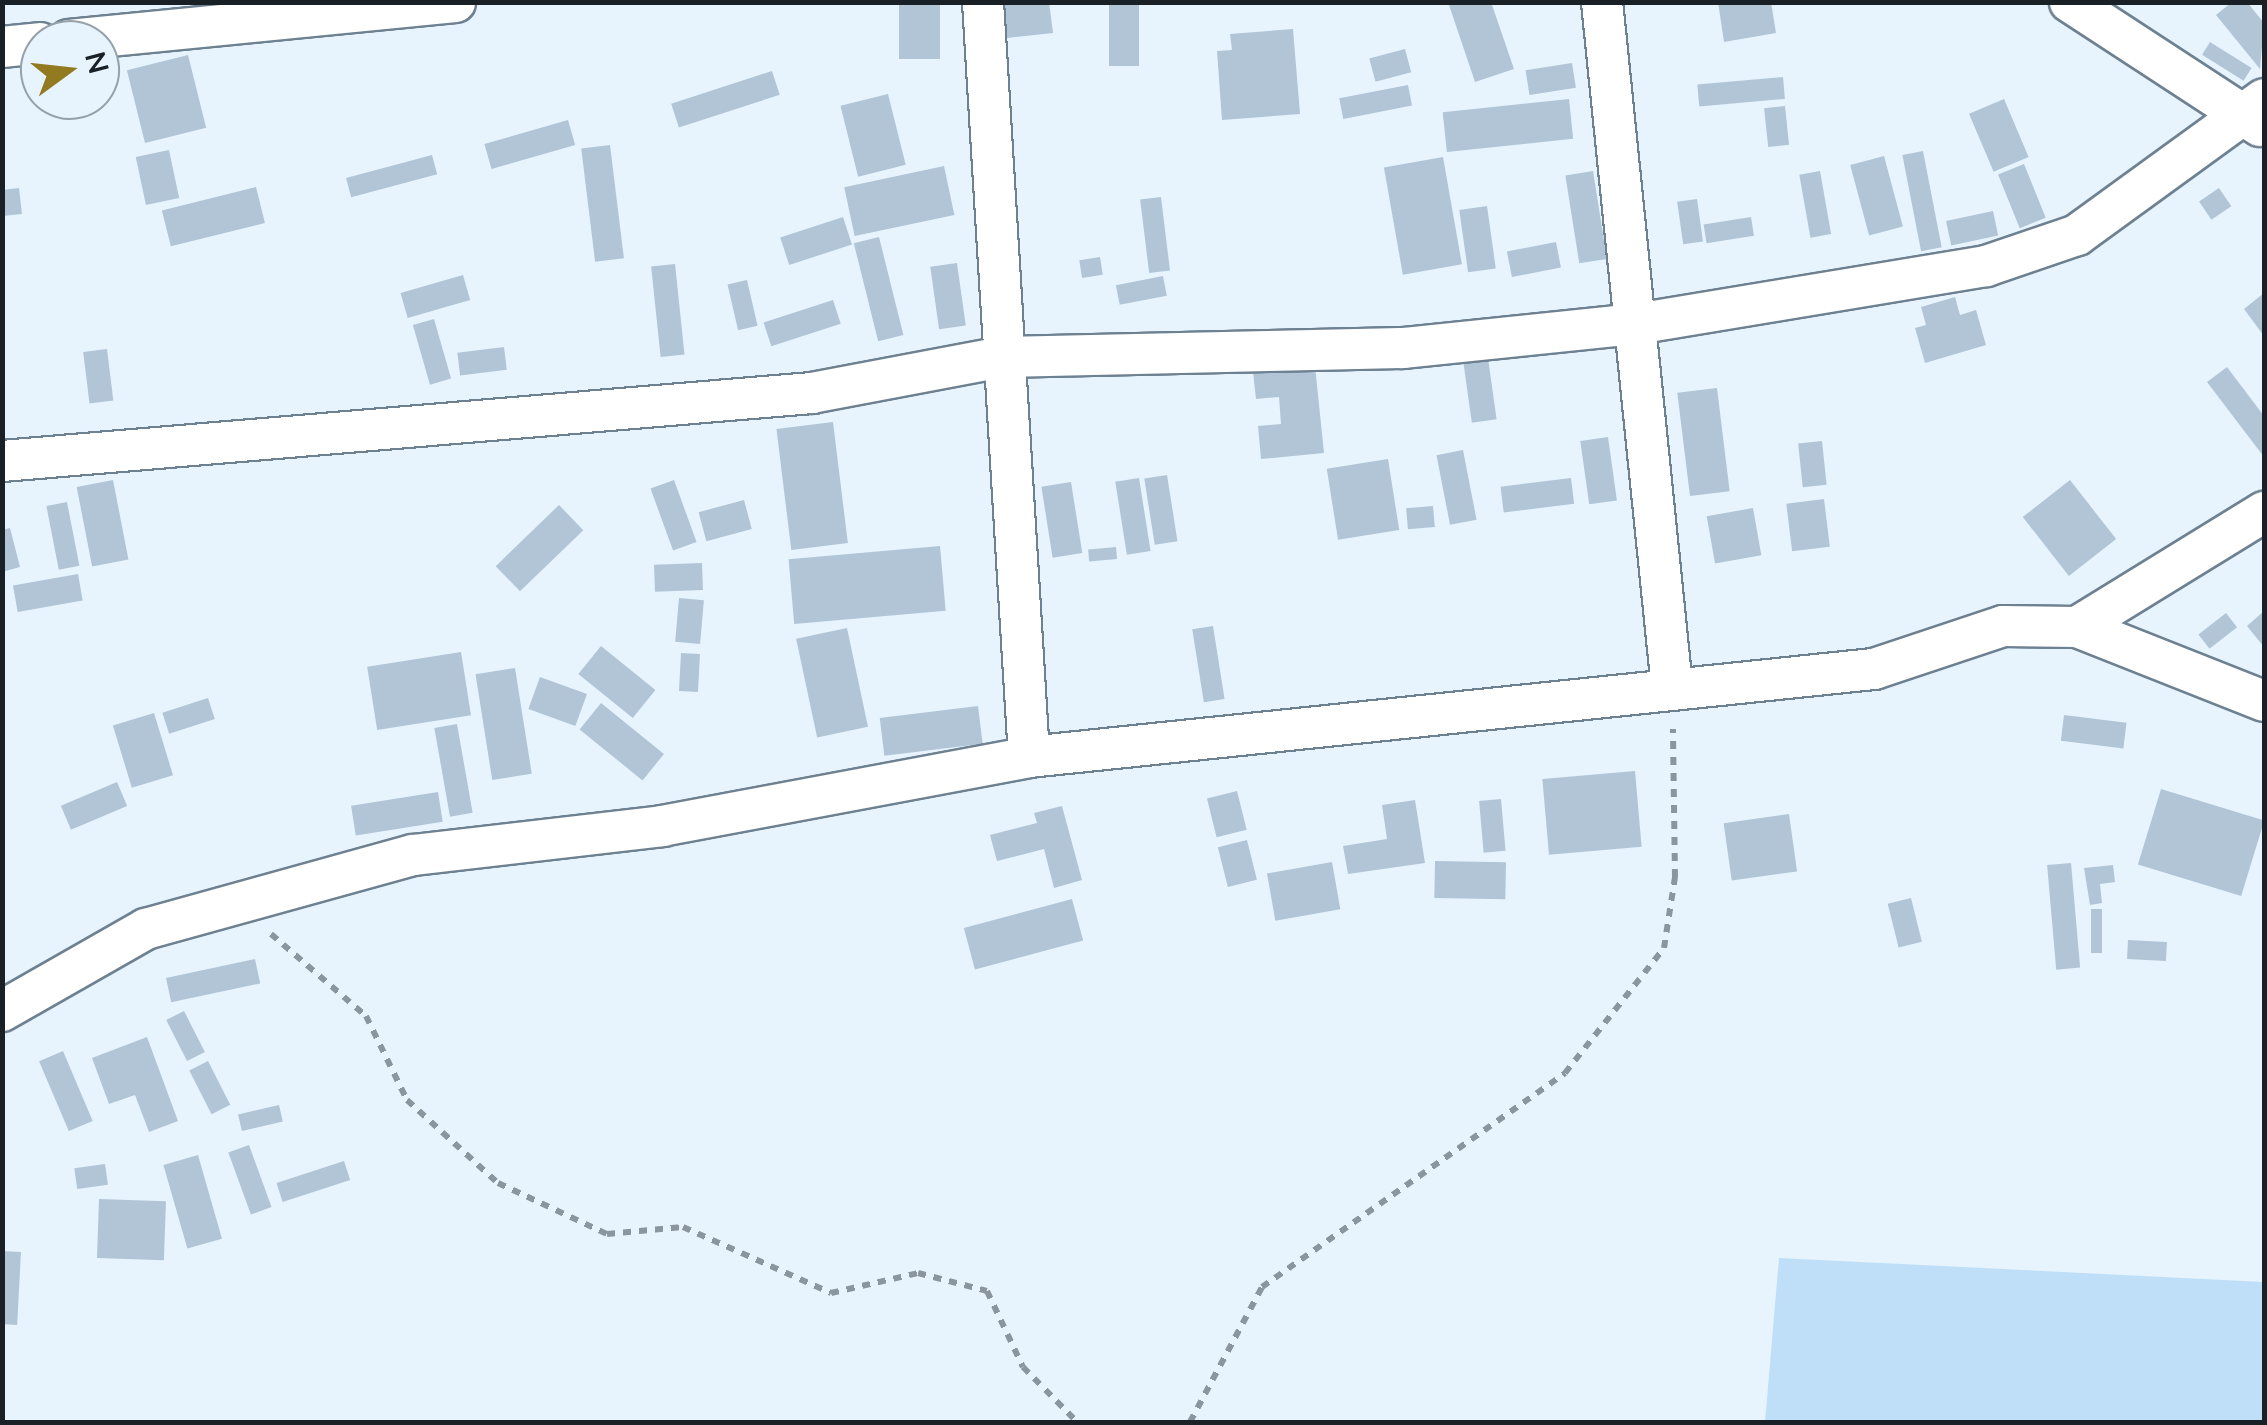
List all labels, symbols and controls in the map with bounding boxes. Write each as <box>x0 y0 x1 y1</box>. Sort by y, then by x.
north arrow <box>20 20 120 120</box>
text: N <box>78 48 117 77</box>

